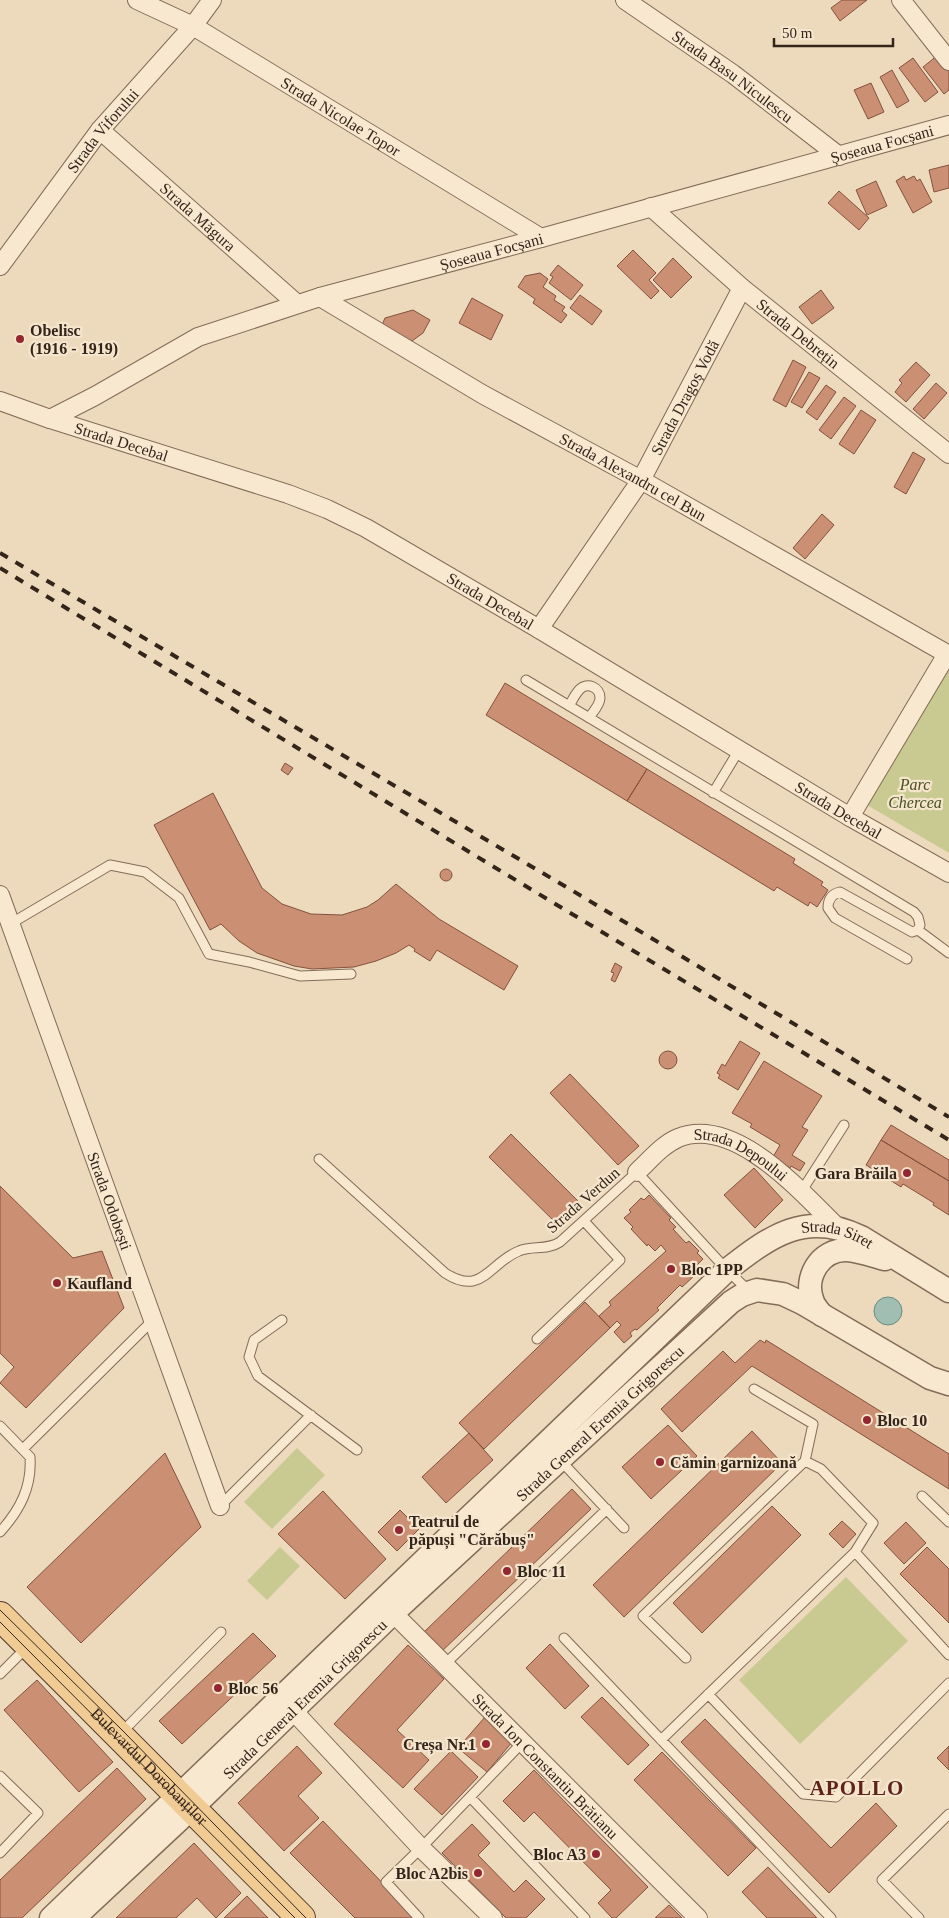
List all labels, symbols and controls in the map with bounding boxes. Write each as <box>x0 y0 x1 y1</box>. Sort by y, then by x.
scale bar <box>774 15 893 47</box>
text: 50 m <box>782 25 813 41</box>
street label: Strada Basu Niculescu <box>669 27 796 126</box>
street label: Strada Nicolae Topor <box>278 73 404 159</box>
street label: Strada Viforului <box>63 85 142 176</box>
street label: Șoseaua Focșani <box>828 121 936 167</box>
street label: Strada Măgura <box>157 179 239 254</box>
street label: Șoseaua Focșani <box>438 229 545 274</box>
street label: Strada Debrețin <box>754 295 843 371</box>
place label: Obelisc (1916 - 1919) <box>30 322 118 358</box>
marker: Obelisc (1916 - 1919) <box>14 333 26 345</box>
street label: Strada Dragoș Vodă <box>647 337 722 458</box>
street label: Strada Decebal <box>72 419 171 464</box>
street label: Strada Alexandru cel Bun <box>557 429 709 524</box>
street label: Strada Decebal <box>444 569 537 633</box>
park label: Parc Chercea <box>888 776 942 811</box>
street label: Strada Decebal <box>792 778 885 842</box>
street label: Strada Depoului <box>694 1125 792 1184</box>
street label: Strada Odobești <box>85 1150 136 1252</box>
street label: Strada Verdun <box>543 1164 623 1236</box>
place label: Gara Brăila <box>815 1165 897 1182</box>
marker: Gara Brăila <box>901 1167 913 1179</box>
street label: Strada Siret <box>800 1217 877 1251</box>
place label: Bloc 1PP <box>681 1261 743 1278</box>
marker: Bloc 1PP <box>665 1263 677 1275</box>
place label: Kaufland <box>67 1275 132 1292</box>
marker: Kaufland <box>51 1277 63 1289</box>
street label: Strada General Eremia Grigorescu <box>512 1342 687 1504</box>
place label: Bloc 10 <box>877 1412 927 1429</box>
marker: Bloc 10 <box>861 1414 873 1426</box>
place label: Cămin garnizoană <box>670 1454 797 1472</box>
marker: Cămin garnizoană <box>654 1456 666 1468</box>
place label: Teatrul de păpuși "Cărăbuș" <box>409 1513 535 1550</box>
marker: Teatrul de păpuși "Cărăbuș" <box>393 1524 405 1536</box>
place label: Bloc 11 <box>517 1563 566 1580</box>
marker: Bloc 11 <box>501 1565 513 1577</box>
street label: Strada General Eremia Grigorescu <box>219 1616 390 1782</box>
place label: Bloc 56 <box>228 1680 278 1697</box>
marker: Bloc 56 <box>212 1682 224 1694</box>
street label: Strada Ion Constantin Brătianu <box>469 1689 622 1842</box>
street label: Bulevardul Dorobanților <box>88 1704 212 1829</box>
place label: Creșa Nr.1 <box>403 1736 476 1755</box>
marker: Creșa Nr.1 <box>480 1738 492 1750</box>
district label: APOLLO <box>810 1776 904 1800</box>
place label: Bloc A3 <box>533 1846 586 1863</box>
marker: Bloc A3 <box>590 1848 602 1860</box>
place label: Bloc A2bis <box>396 1865 468 1882</box>
marker: Bloc A2bis <box>472 1867 484 1879</box>

